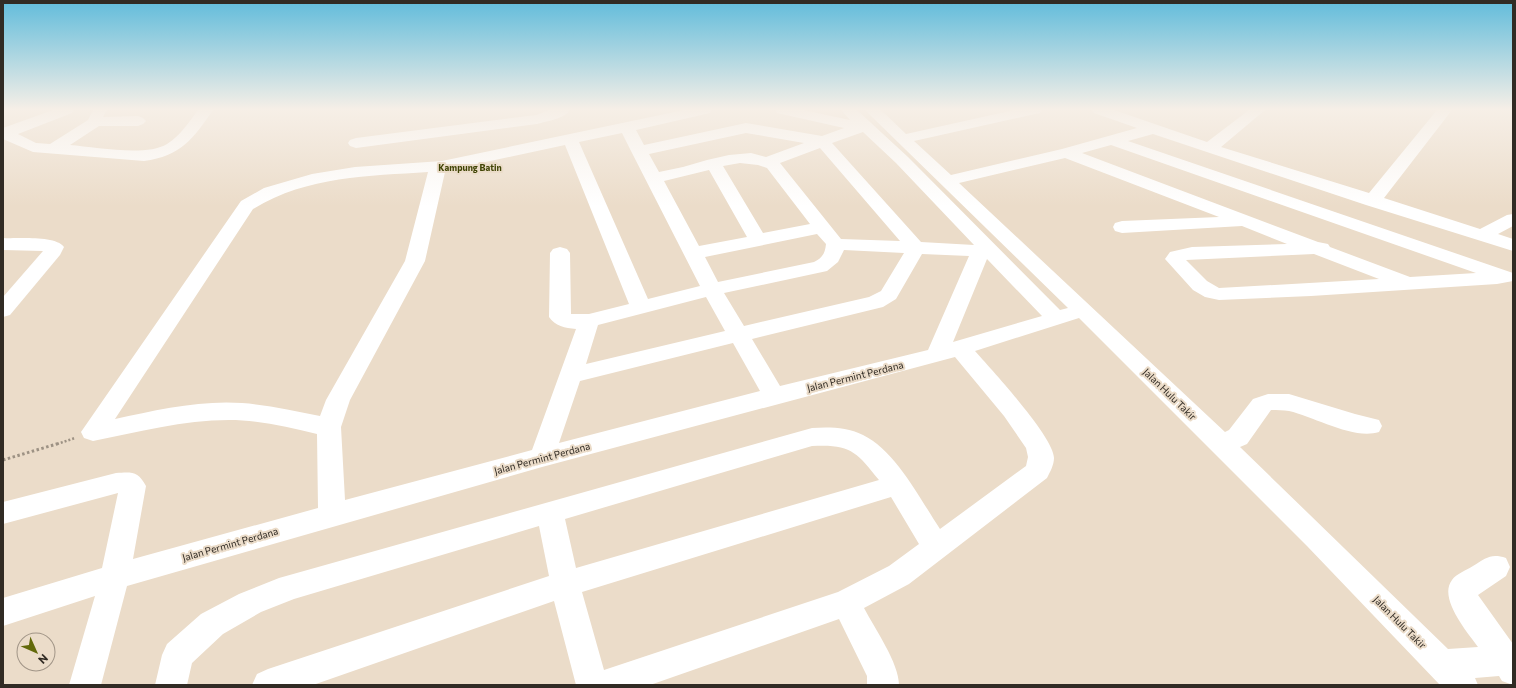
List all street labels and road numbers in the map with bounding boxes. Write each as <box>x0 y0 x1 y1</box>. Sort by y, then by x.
street label: Jalan Permint Perdana <box>805 358 905 394</box>
street label: Jalan Hulu Takir <box>1141 366 1199 422</box>
street label: Jalan Permint Perdana <box>493 439 591 477</box>
street label: Jalan Permint Perdana <box>181 525 279 563</box>
street label: Jalan Hulu Takir <box>1371 593 1429 651</box>

